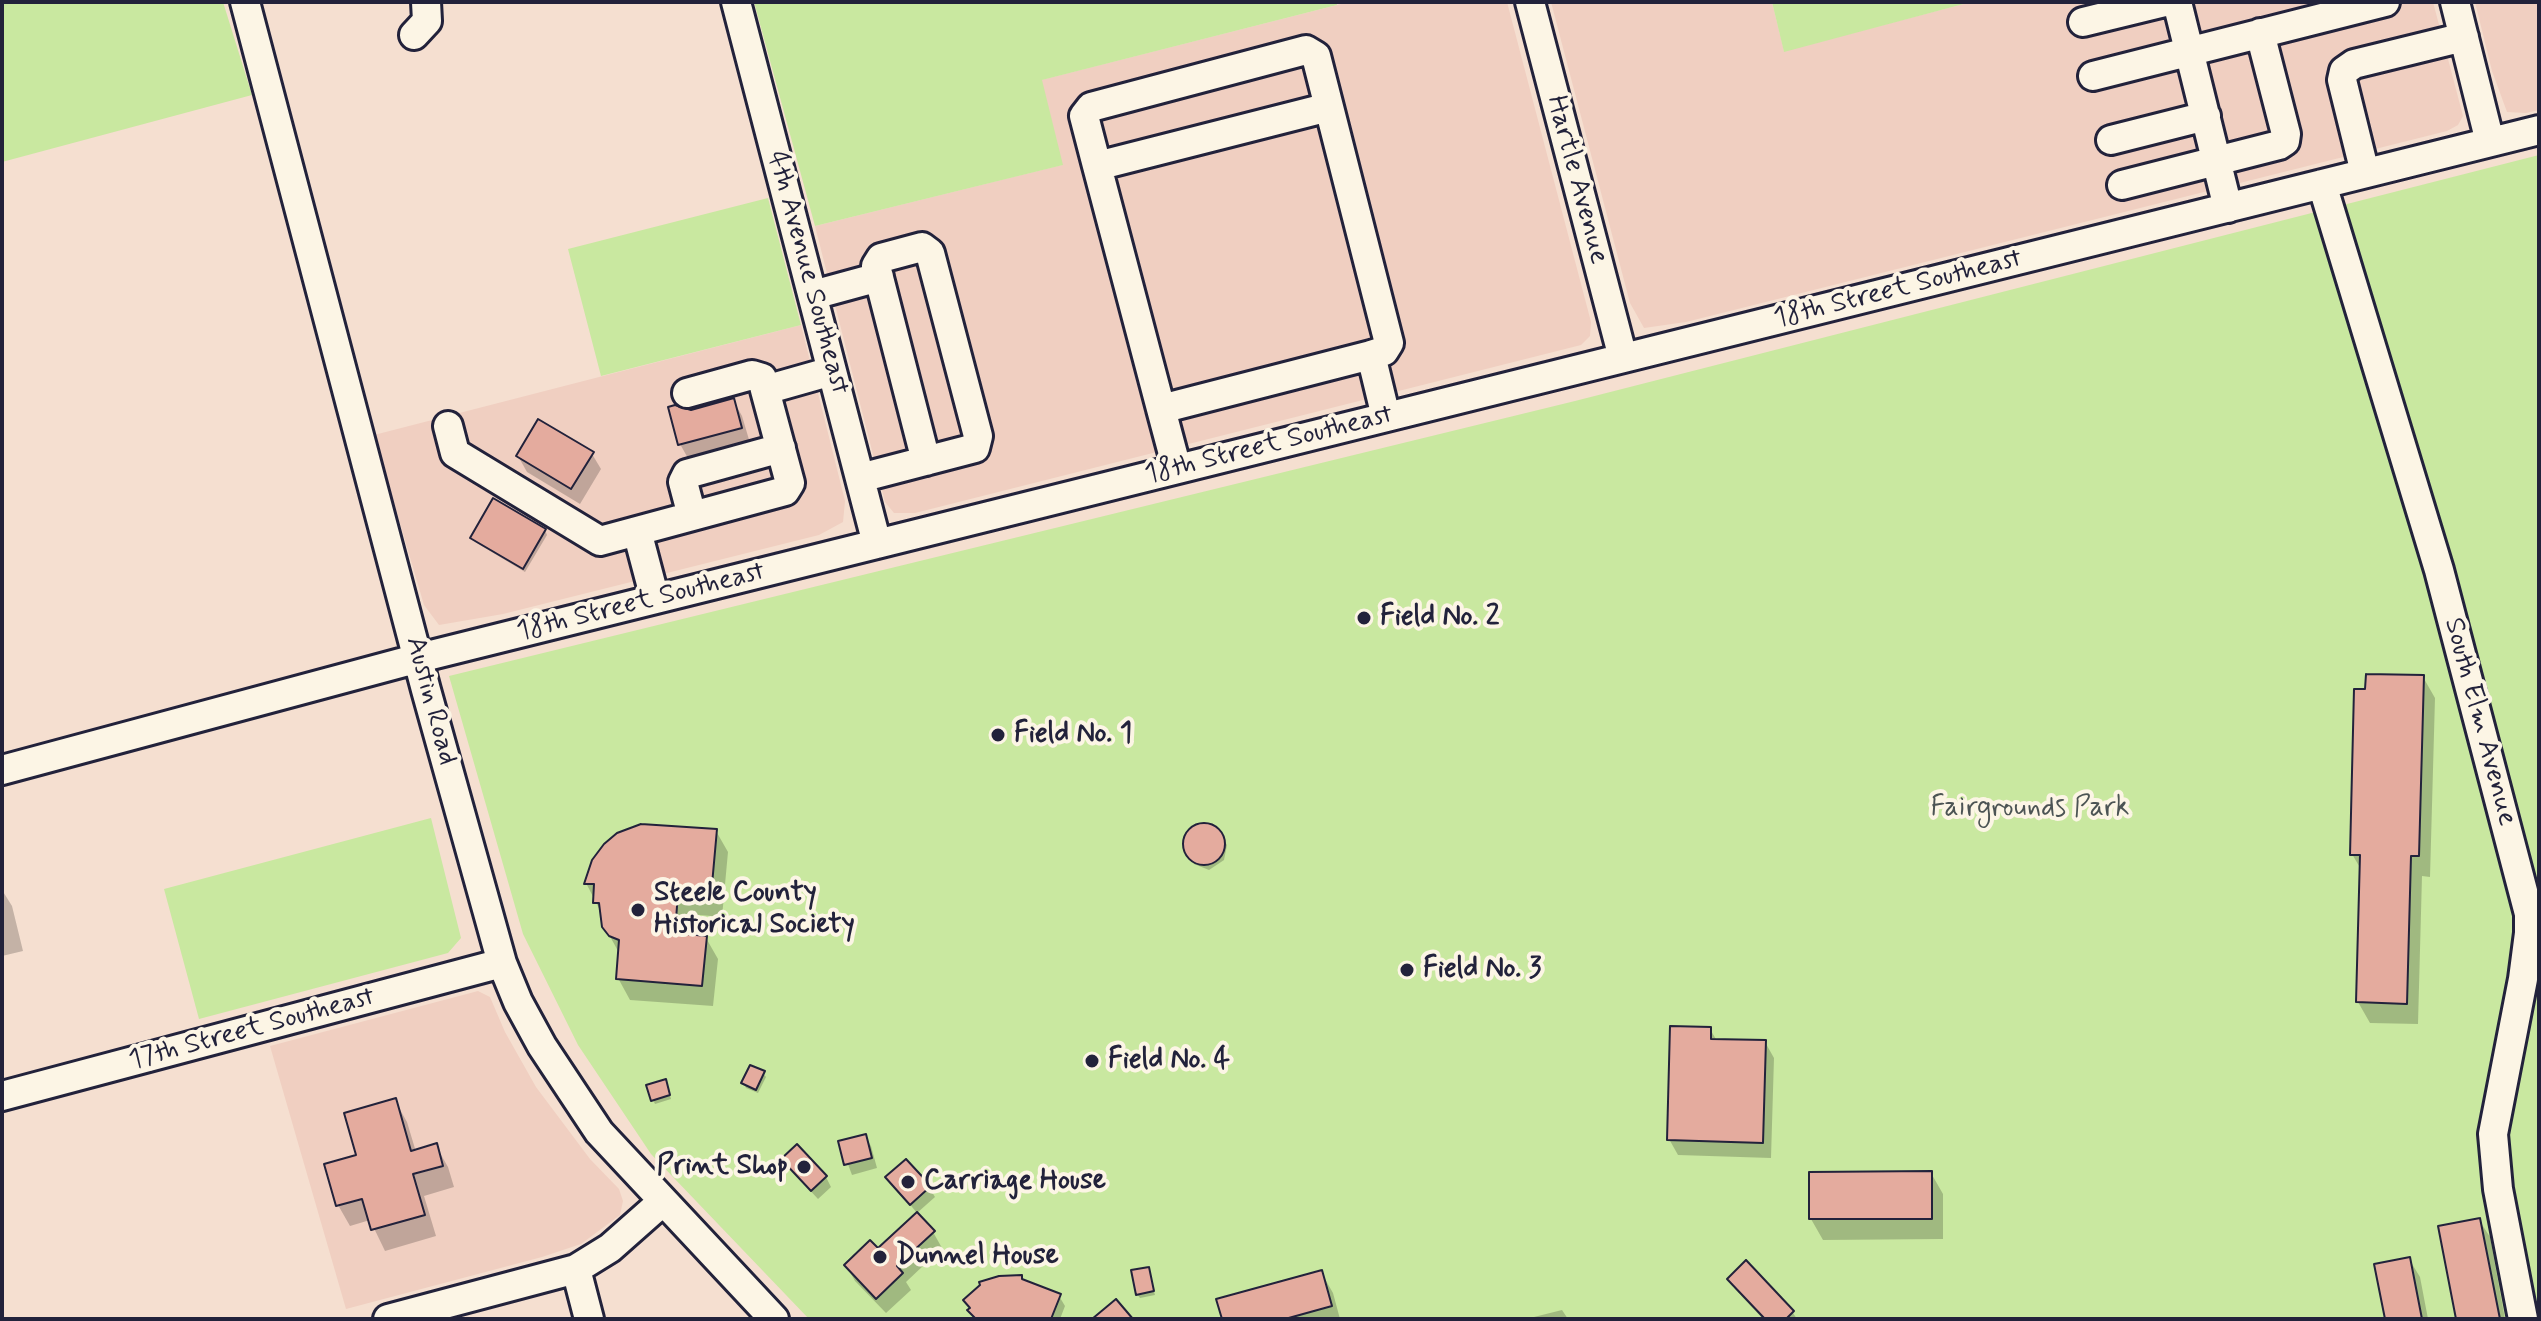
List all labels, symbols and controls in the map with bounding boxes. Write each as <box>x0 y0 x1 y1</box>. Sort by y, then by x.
street label: Hartle Avenue <box>1537 92 1615 268</box>
street label: 4th Avenue Southeast <box>758 148 856 398</box>
street label: 18th Street Southeast <box>1771 243 2025 337</box>
street label: 18th Street Southeast <box>1142 399 1396 493</box>
street label: 18th Street Southeast <box>514 556 768 650</box>
place label: Field No. 2 <box>1380 601 1499 635</box>
marker: Field No. 2 <box>1355 609 1373 627</box>
street label: South Elm Avenue <box>2435 614 2523 830</box>
street label: Austin Road <box>397 633 463 769</box>
place label: Field No. 1 <box>1014 718 1132 752</box>
marker: Field No. 1 <box>989 726 1007 744</box>
park label: Fairgrounds Park <box>1931 792 2129 826</box>
place label: Steele County Historical Society <box>654 877 855 943</box>
marker: Steele County Historical Society <box>629 901 647 919</box>
place label: Field No. 3 <box>1423 953 1541 987</box>
marker: Field No. 3 <box>1398 961 1416 979</box>
street label: 17th Street Southeast <box>125 981 379 1079</box>
place label: Field No. 4 <box>1108 1044 1230 1078</box>
marker: Field No. 4 <box>1083 1052 1101 1070</box>
place label: Print Shop <box>657 1150 788 1184</box>
marker: Print Shop <box>795 1158 813 1176</box>
place label: Carriage House <box>924 1165 1106 1199</box>
marker: Carriage House <box>899 1173 917 1191</box>
place label: Dunnel House <box>896 1240 1059 1274</box>
marker: Dunnel House <box>871 1248 889 1266</box>

